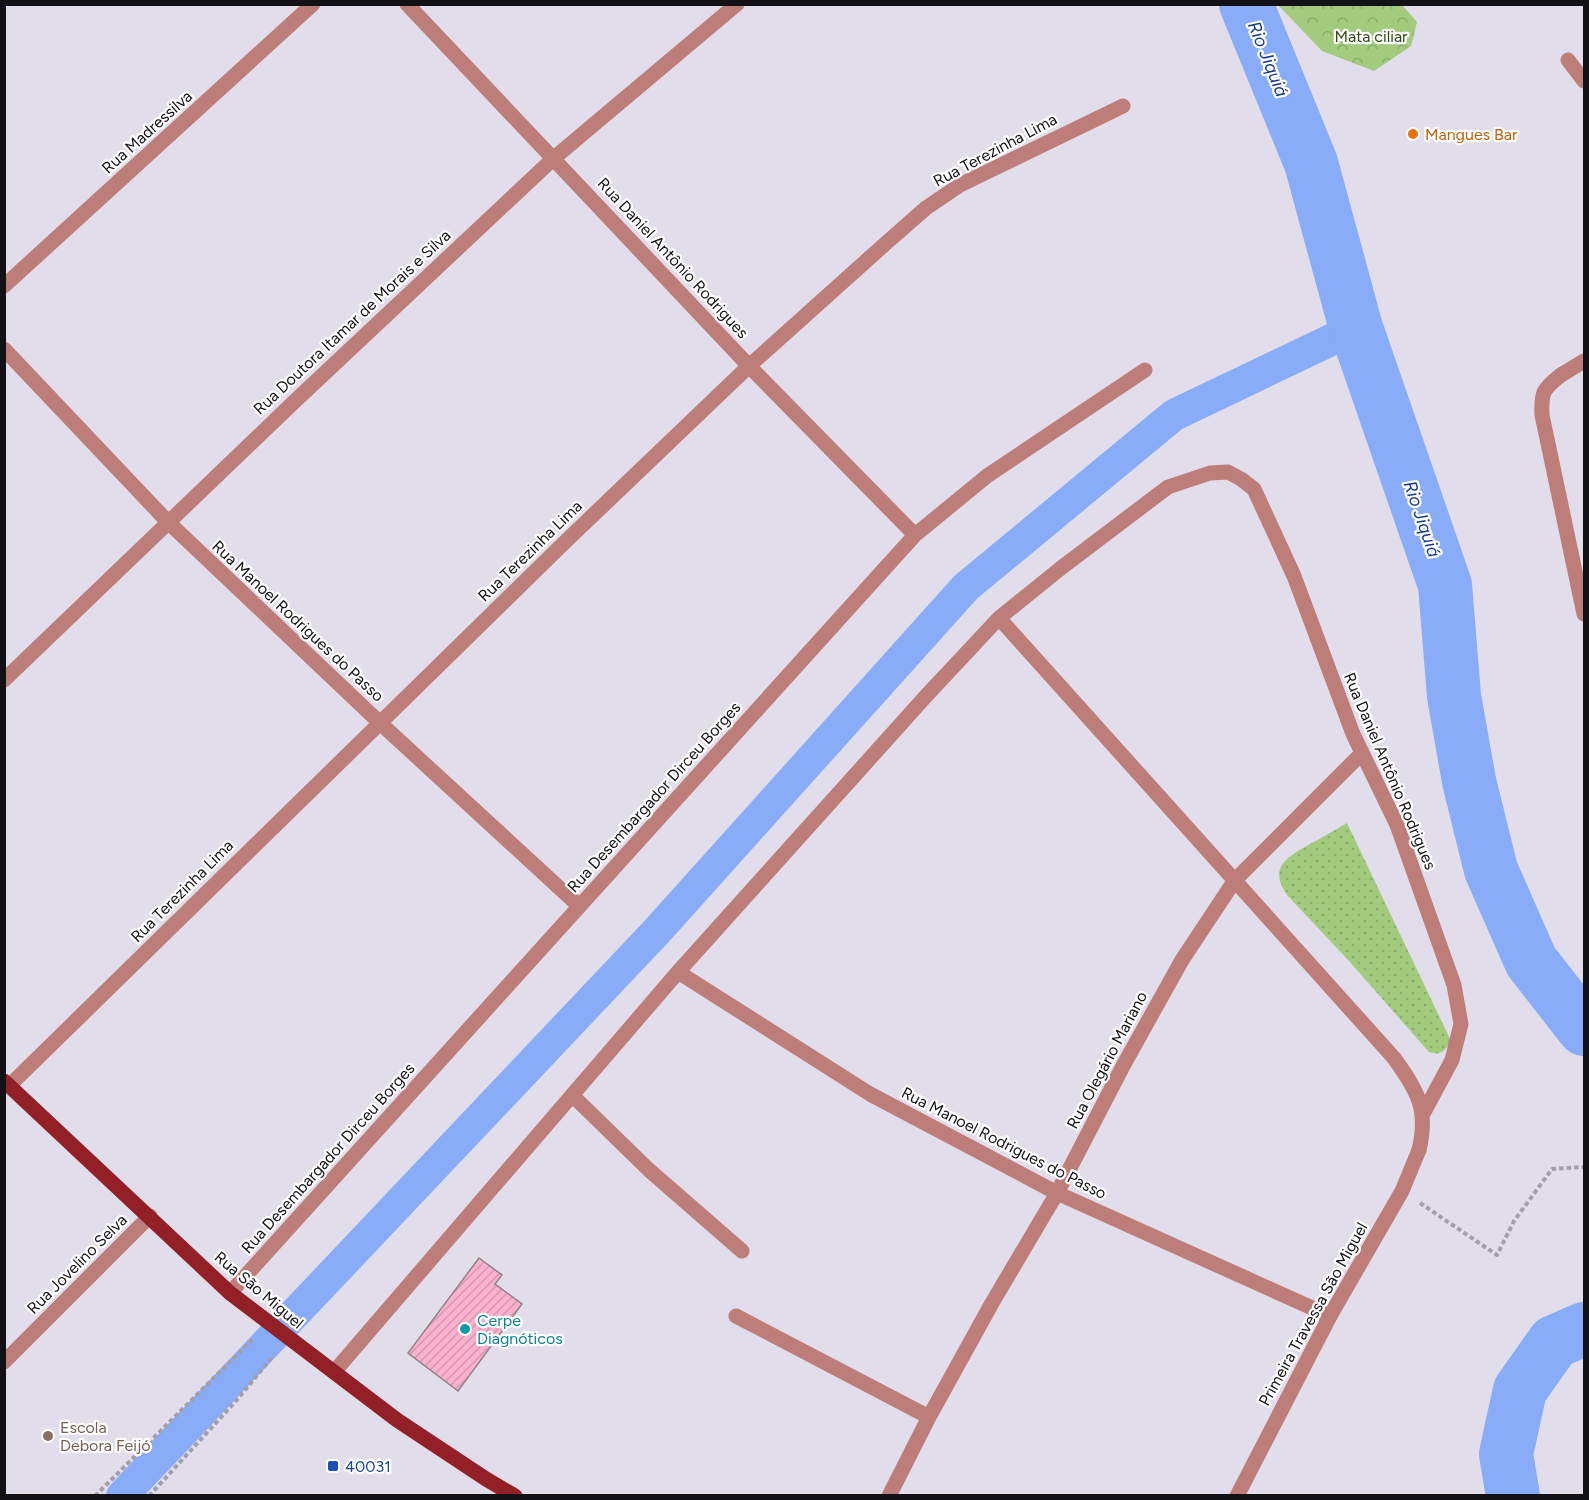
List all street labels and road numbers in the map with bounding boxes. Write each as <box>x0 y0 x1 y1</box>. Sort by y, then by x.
street label: Rua Madressilva <box>98 87 196 177</box>
street label: Rua Terezinha Lima <box>930 109 1060 191</box>
street label: Rua Daniel Antônio Rodrigues <box>594 174 752 342</box>
street label: Rua Doutora Itamar de Morais e Silva <box>250 226 454 418</box>
street label: Rua Terezinha Lima <box>474 497 586 605</box>
street label: Rua Manoel Rodrigues do Passo <box>208 536 388 706</box>
street label: Rua Daniel Antônio Rodrigues <box>1340 670 1440 872</box>
street label: Rua Desembargador Dirceu Borges <box>563 698 745 896</box>
street label: Rua Terezinha Lima <box>127 836 237 946</box>
street label: Rua Olegário Mariano <box>1063 988 1151 1132</box>
street label: Rua Desembargador Dirceu Borges <box>237 1059 419 1257</box>
street label: Rua Manoel Rodrigues do Passo <box>898 1083 1110 1203</box>
street label: Rua Jovelino Selva <box>23 1210 131 1318</box>
street label: Primeira Travessa São Miguel <box>1255 1219 1371 1409</box>
street label: Rua São Miguel <box>211 1247 307 1333</box>

